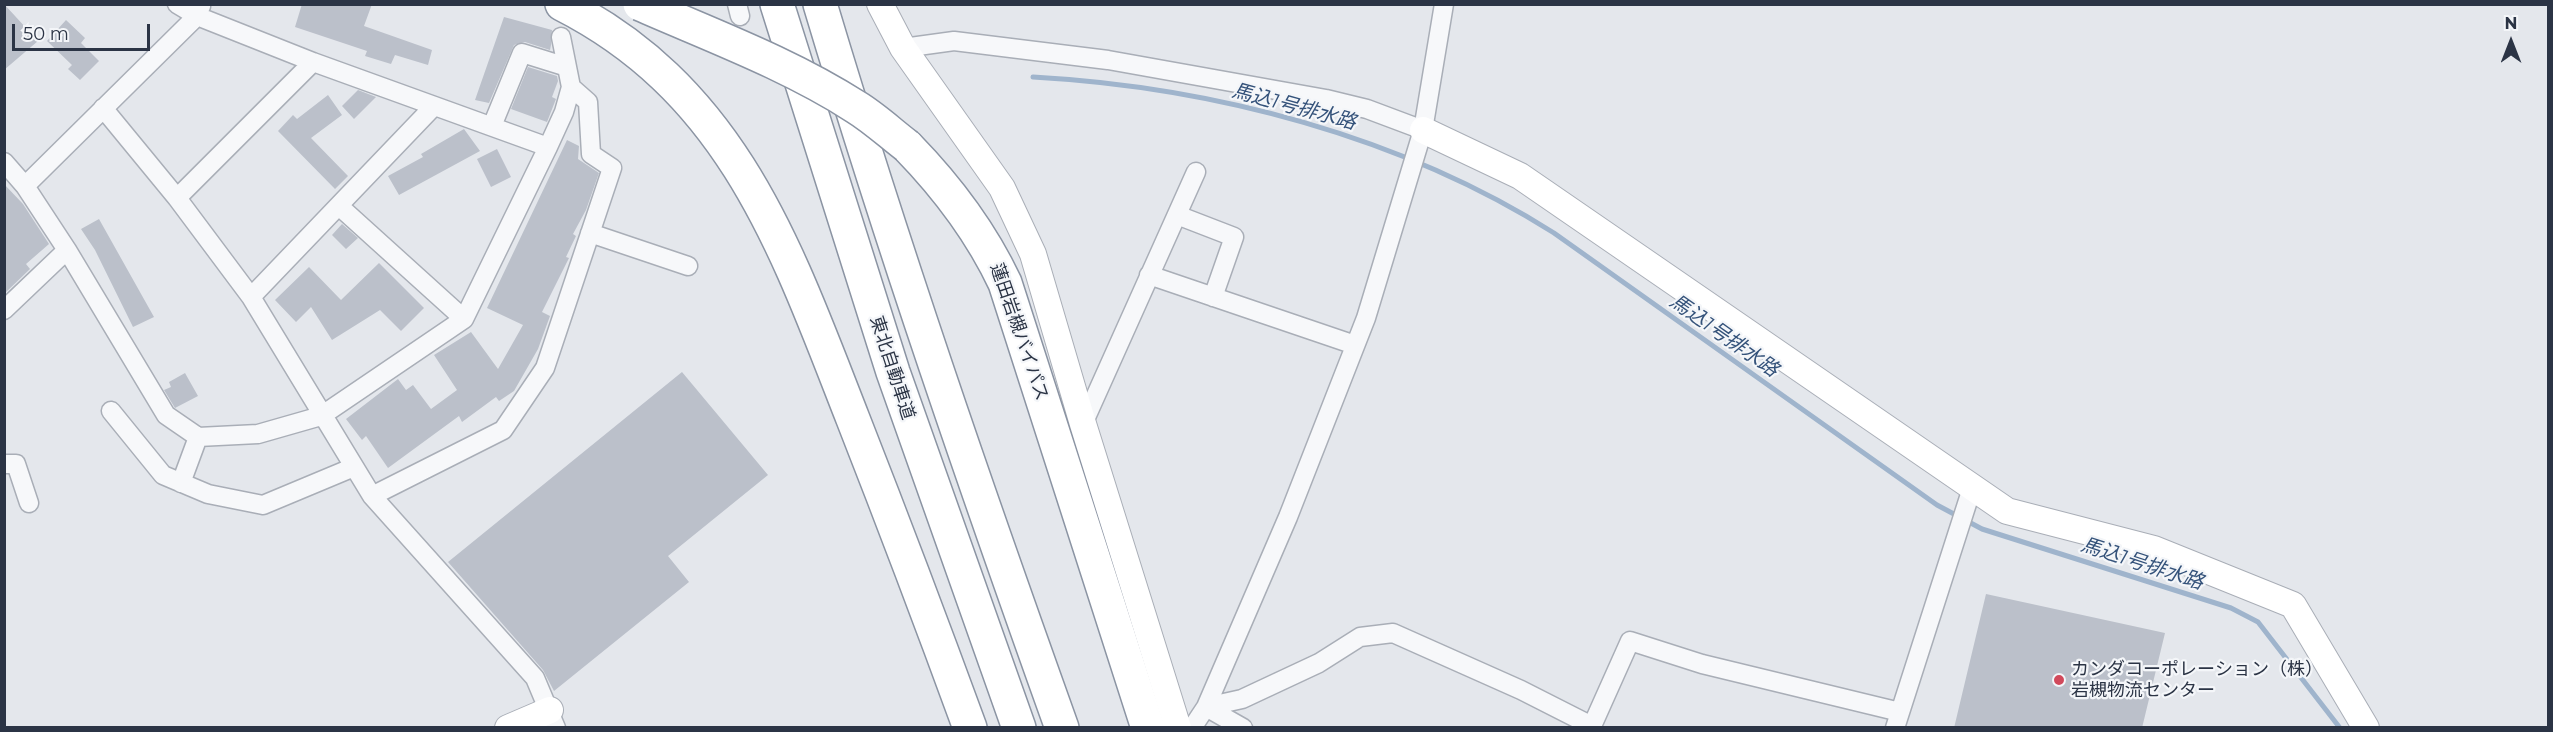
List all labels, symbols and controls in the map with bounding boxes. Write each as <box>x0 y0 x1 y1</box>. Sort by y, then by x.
scale bar <box>15 12 153 50</box>
north arrow <box>2481 12 2541 72</box>
text: N <box>2505 14 2517 33</box>
text: 50 m <box>23 23 69 45</box>
water label: 馬込1号排水路 <box>1229 79 1359 135</box>
street label: 蓮田岩槻バイパス <box>985 260 1053 404</box>
water label: 馬込1号排水路 <box>1665 290 1783 382</box>
street label: 東北自動車道 <box>865 313 919 423</box>
water label: 馬込1号排水路 <box>2078 533 2206 595</box>
place label: カンダコーポレーション（株） 岩槻物流センター <box>2071 659 2323 702</box>
marker: カンダコーポレーション（株） 岩槻物流センター <box>2052 673 2066 687</box>

